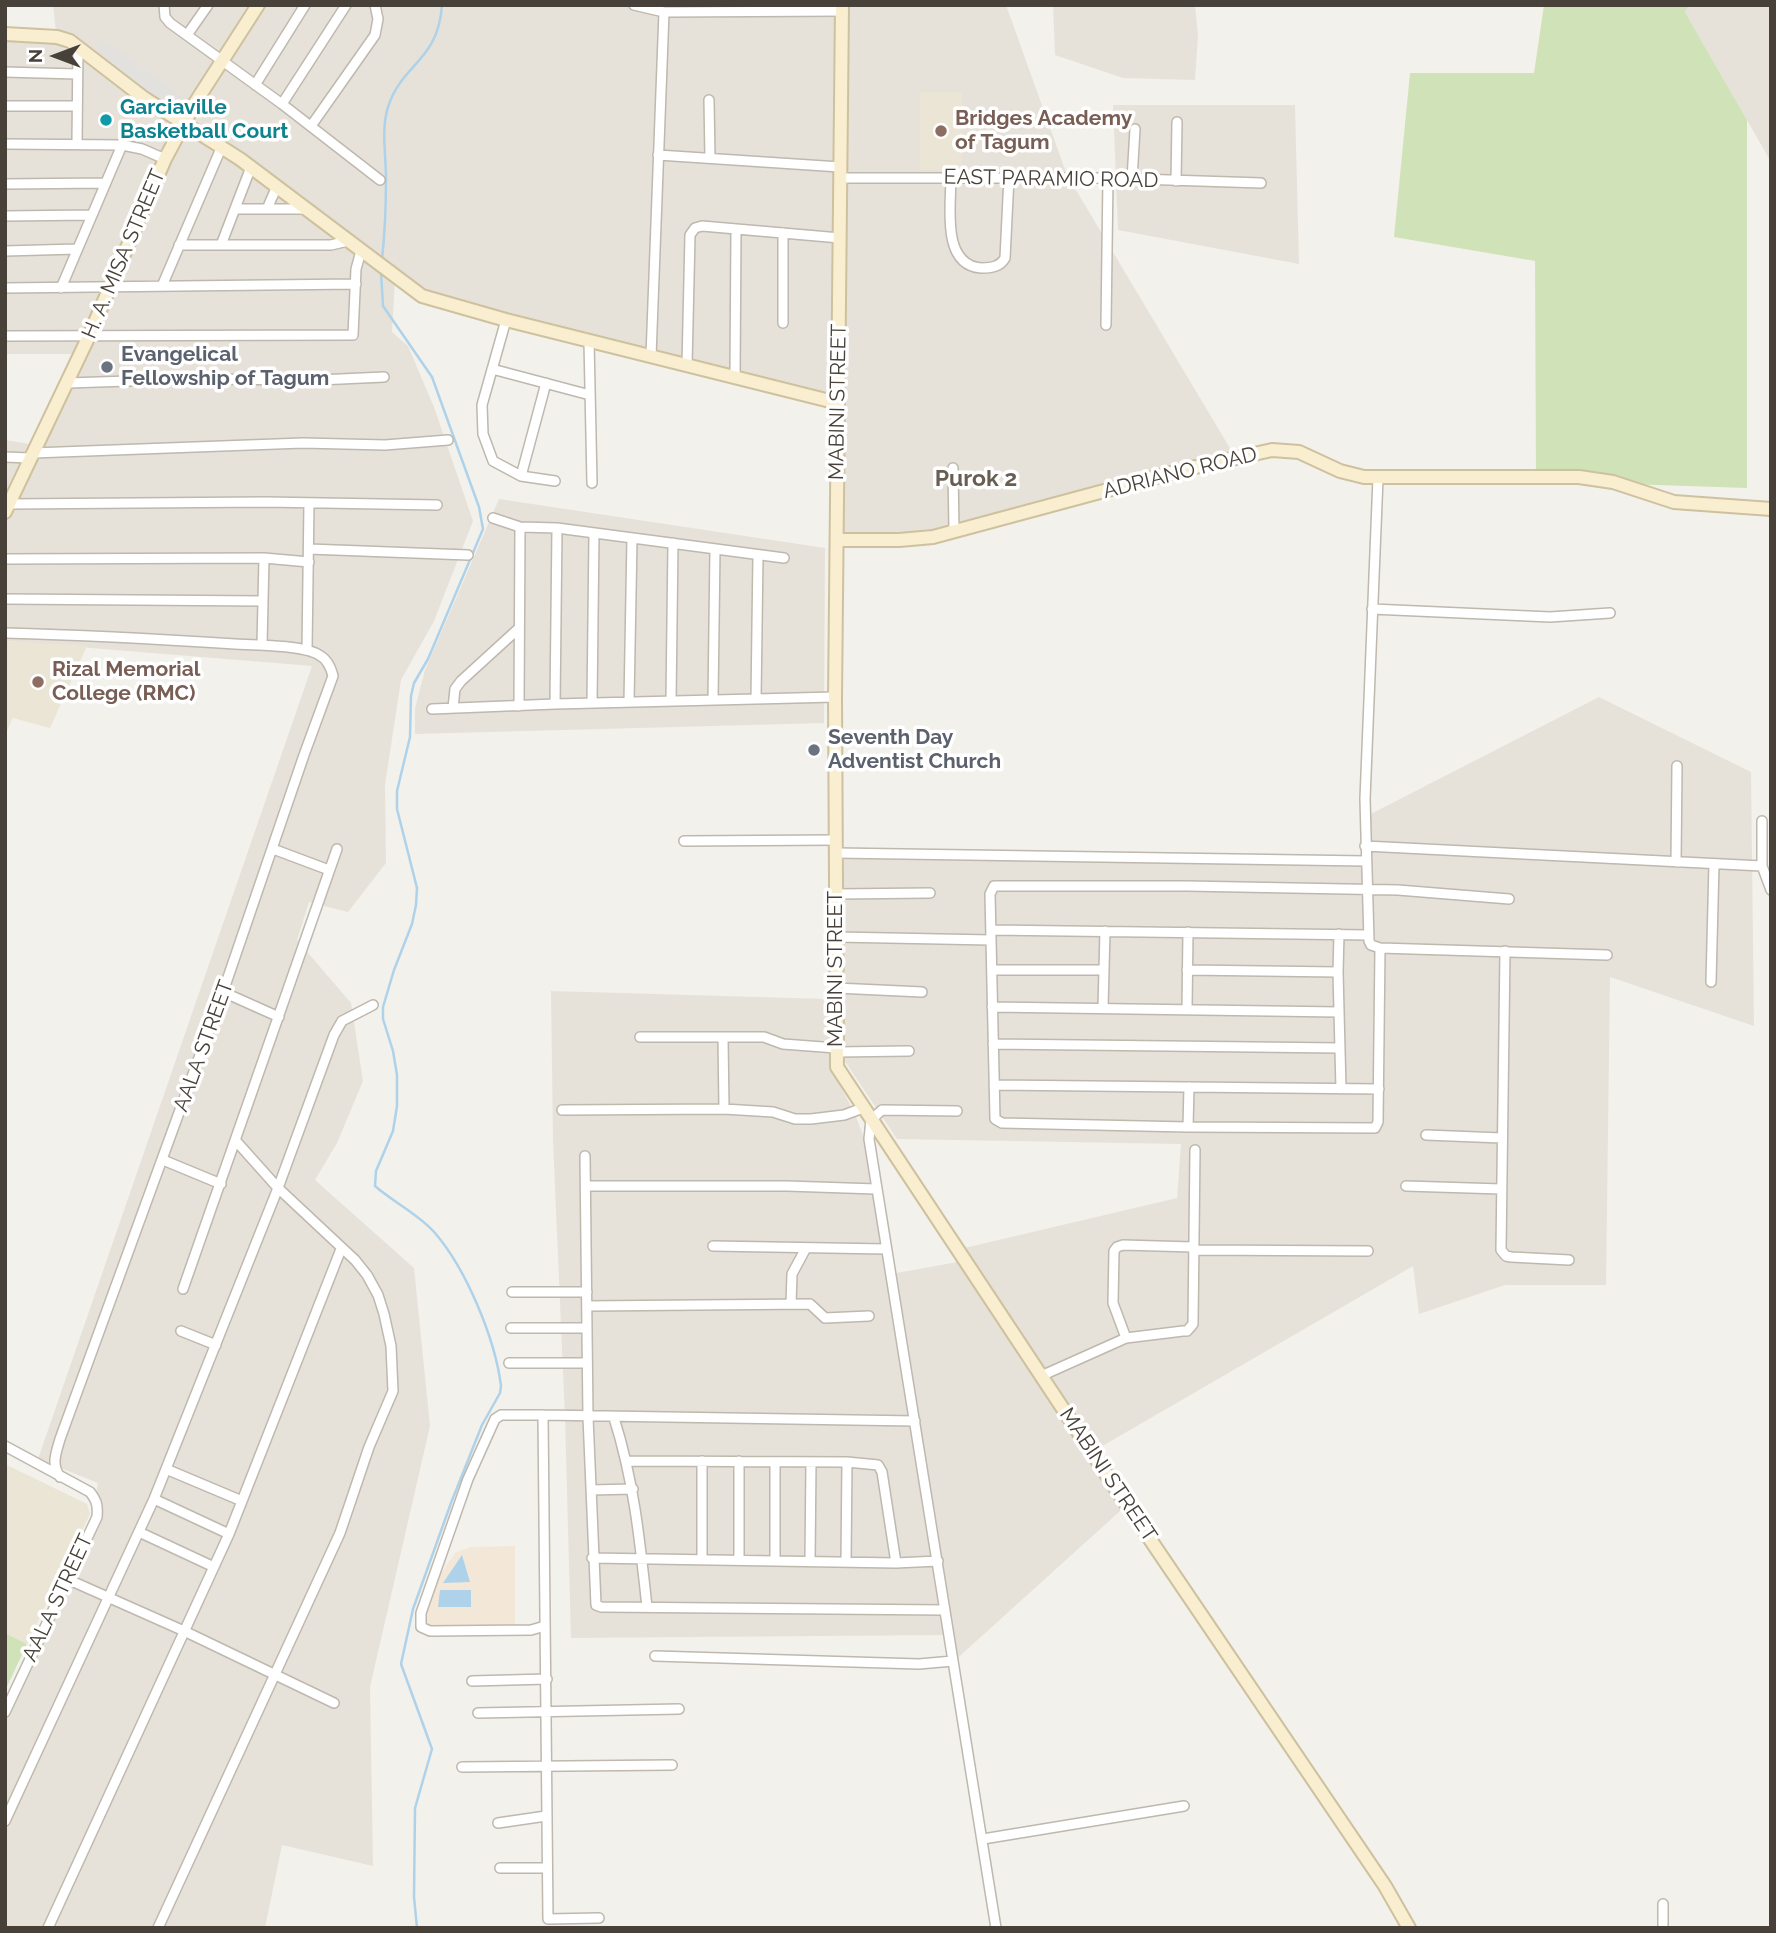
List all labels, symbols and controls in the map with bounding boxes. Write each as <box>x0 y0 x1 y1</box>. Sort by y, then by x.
north arrow <box>21 21 91 91</box>
text: N <box>24 49 46 63</box>
place label: Garciaville Basketball Court <box>120 95 288 145</box>
place label: Bridges Academy of Tagum <box>955 106 1132 156</box>
marker: Garciaville Basketball Court <box>98 112 114 128</box>
marker: Bridges Academy of Tagum <box>933 123 949 139</box>
street label: H. A. MISA STREET <box>77 165 171 343</box>
street label: EAST PARAMIO ROAD <box>943 165 1159 193</box>
street label: MABINI STREET <box>824 324 852 480</box>
place label: Evangelical Fellowship of Tagum <box>121 342 329 392</box>
marker: Evangelical Fellowship of Tagum <box>99 359 115 375</box>
street label: ADRIANO ROAD <box>1100 442 1260 504</box>
district label: Purok 2 <box>935 465 1017 493</box>
place label: Rizal Memorial College (RMC) <box>52 657 200 707</box>
marker: Rizal Memorial College (RMC) <box>30 674 46 690</box>
place label: Seventh Day Adventist Church <box>828 725 1001 775</box>
marker: Seventh Day Adventist Church <box>806 742 822 758</box>
street label: MABINI STREET <box>823 891 849 1047</box>
street label: AALA STREET <box>169 977 239 1115</box>
street label: MABINI STREET <box>1054 1403 1162 1547</box>
street label: AALA STREET <box>17 1530 99 1666</box>

